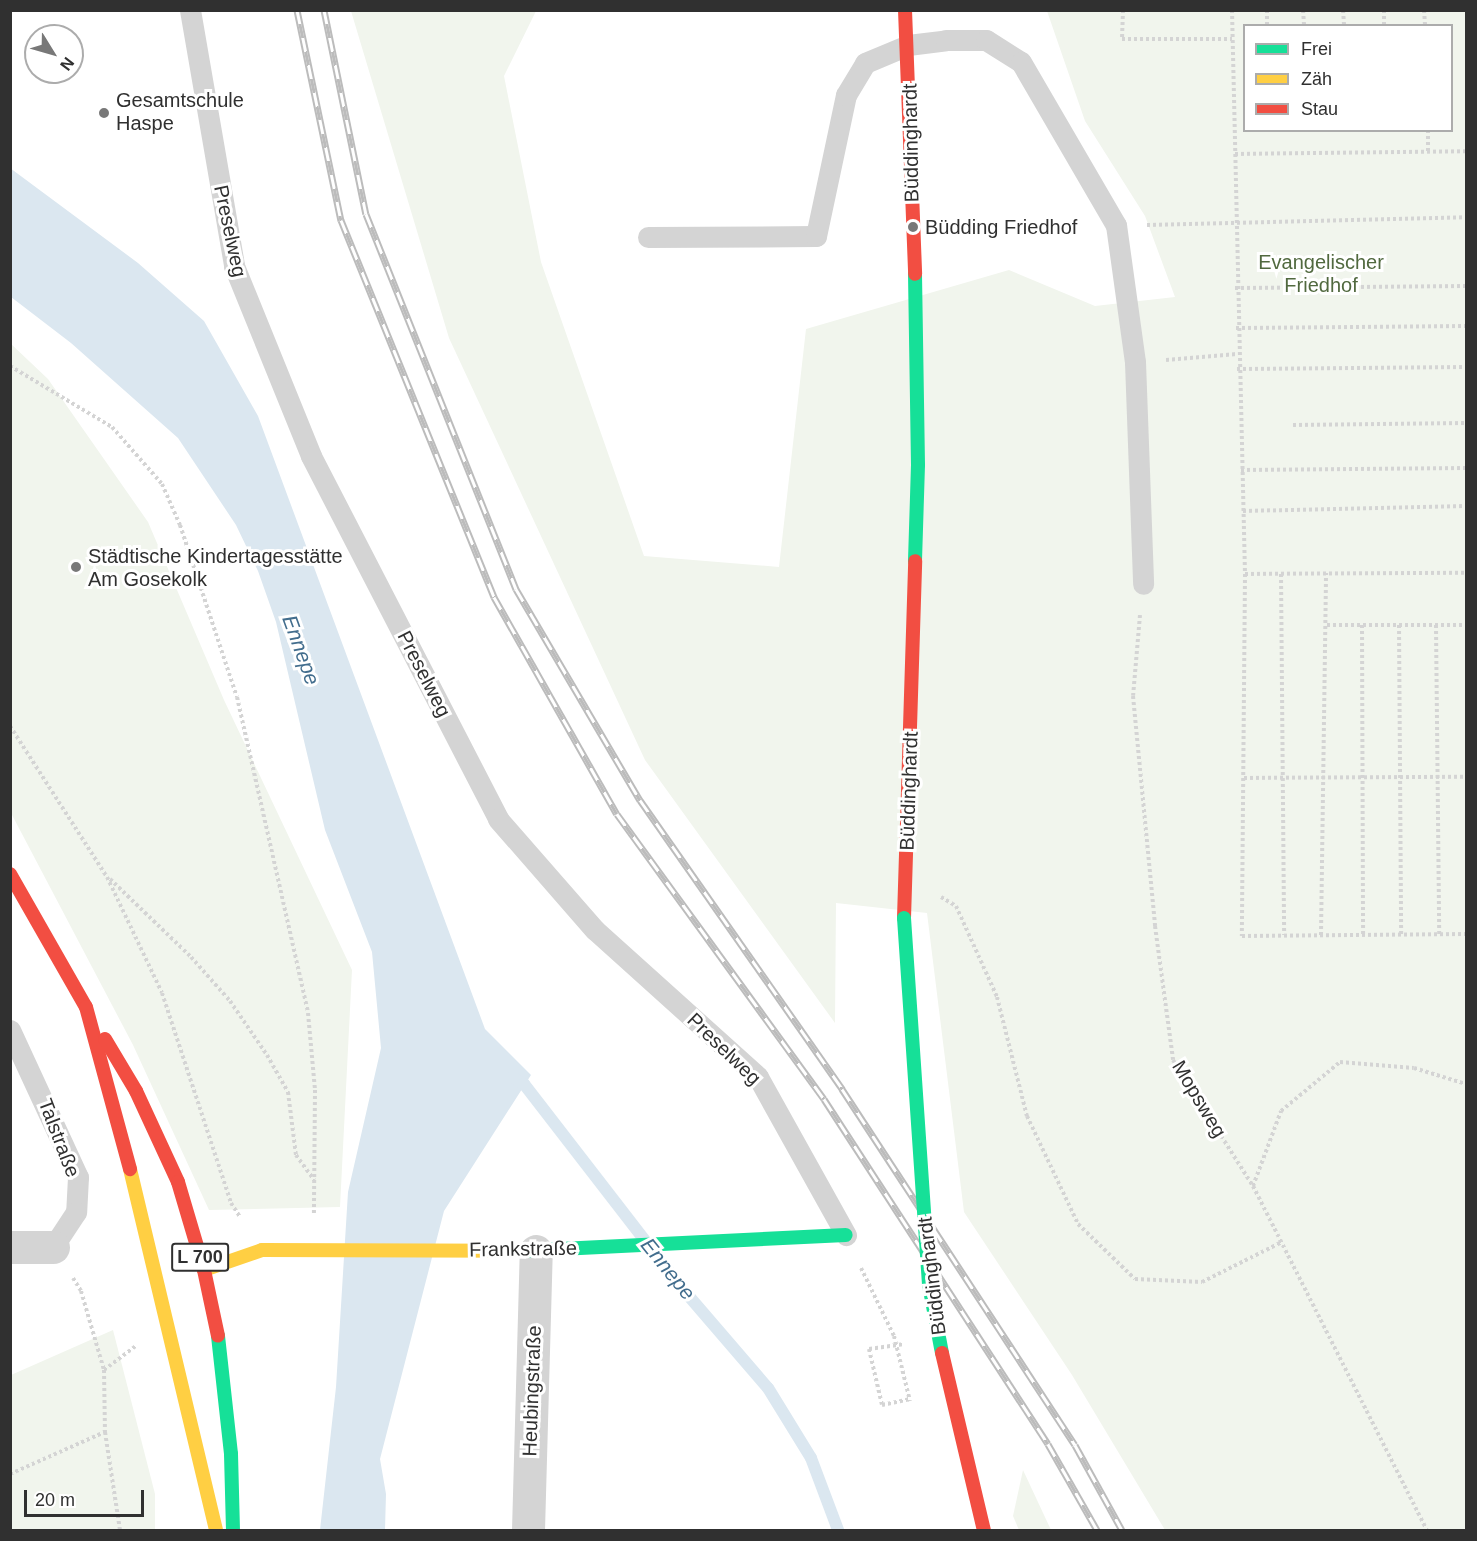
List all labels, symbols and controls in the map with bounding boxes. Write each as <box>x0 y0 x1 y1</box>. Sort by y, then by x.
north arrow <box>24 24 84 84</box>
legend <box>1243 24 1453 132</box>
text: Frei <box>1301 39 1332 59</box>
text: N <box>57 54 77 74</box>
text: Zäh <box>1301 69 1332 89</box>
street label: Büddinghardt <box>898 83 924 203</box>
place label: Gesamtschule Haspe <box>116 89 244 136</box>
text: Stau <box>1301 99 1338 119</box>
marker: Gesamtschule Haspe <box>97 106 111 120</box>
street label: Preselweg <box>209 183 251 279</box>
place label: Büdding Friedhof <box>925 215 1077 239</box>
marker: Büdding Friedhof <box>906 220 920 234</box>
park label: Evangelischer Friedhof <box>1258 251 1384 298</box>
place label: Städtische Kindertagesstätte Am Gosekolk <box>88 544 343 591</box>
marker: Städtische Kindertagesstätte Am Gosekolk <box>69 560 83 574</box>
water label: Ennepe <box>277 612 325 688</box>
street label: Preselweg <box>392 627 456 721</box>
street label: Büddinghardt <box>895 731 923 851</box>
street label: Preselweg <box>682 1008 766 1090</box>
street label: Mopsweg <box>1167 1056 1231 1142</box>
street label: Talstraße <box>33 1095 85 1181</box>
street label: Büddinghardt <box>913 1215 951 1337</box>
water label: Ennepe <box>635 1233 701 1305</box>
street label: Frankstraße <box>469 1236 577 1262</box>
road number: L 700 <box>170 1242 230 1272</box>
street label: Heubingstraße <box>518 1325 546 1457</box>
scale bar <box>27 1478 147 1516</box>
text: 20 m <box>35 1490 75 1510</box>

